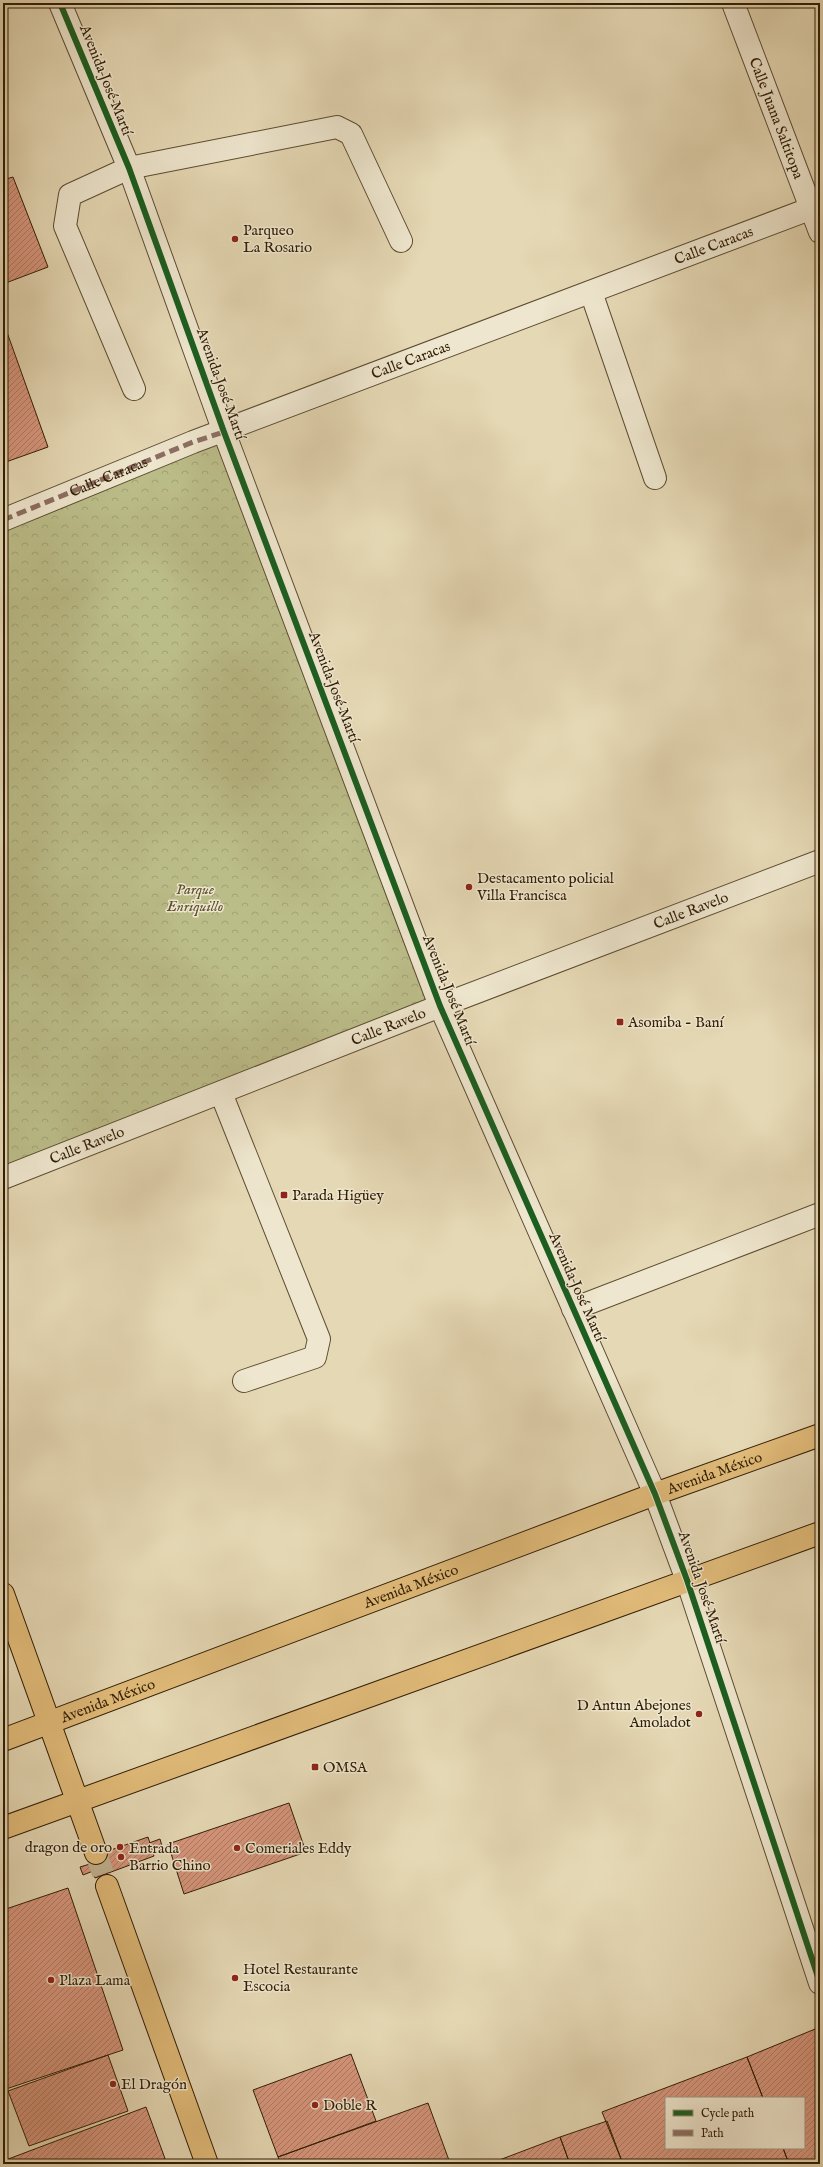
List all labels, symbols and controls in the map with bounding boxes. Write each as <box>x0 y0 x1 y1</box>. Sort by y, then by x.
street label: Avenida José Martí <box>75 21 137 139</box>
street label: Calle Juana Saltitopa <box>745 55 809 182</box>
place label: Parqueo La Rosario <box>243 221 312 257</box>
street label: Calle Caracas <box>671 222 756 269</box>
marker: Parqueo La Rosario <box>230 234 240 244</box>
street label: Avenida José Martí <box>192 325 250 443</box>
street label: Calle Caracas <box>368 336 453 383</box>
street label: Calle Caracas <box>66 452 150 501</box>
street label: Avenida José Martí <box>304 628 364 746</box>
place label: Destacamento policial Villa Francisca <box>476 869 615 905</box>
park label: Parque Enriquillo <box>166 880 223 916</box>
marker: Destacamento policial Villa Francisca <box>464 882 474 892</box>
street label: Calle Ravelo <box>651 887 731 933</box>
street label: Avenida José Martí <box>418 931 480 1049</box>
street label: Calle Ravelo <box>348 1003 428 1050</box>
place label: Asomiba - Baní <box>627 1013 724 1032</box>
marker: Asomiba - Baní <box>615 1017 625 1027</box>
street label: Calle Ravelo <box>47 1122 127 1168</box>
place label: Parada Higüey <box>292 1186 384 1205</box>
marker: Parada Higüey <box>279 1190 289 1200</box>
street label: Avenida José Martí <box>544 1229 610 1345</box>
street label: Avenida México <box>663 1447 765 1499</box>
street label: Avenida José Martí <box>674 1527 730 1647</box>
street label: Avenida México <box>360 1560 461 1613</box>
street label: Avenida México <box>57 1674 158 1727</box>
place label: D Antun Abejones Amoladot <box>577 1696 691 1732</box>
marker: D Antun Abejones Amoladot <box>694 1709 704 1719</box>
place label: OMSA <box>323 1758 368 1777</box>
marker: OMSA <box>310 1762 320 1772</box>
place label: dragon de oro <box>25 1838 112 1857</box>
place label: Entrada Barrio Chino <box>129 1839 211 1875</box>
place label: Comeriales Eddy <box>245 1839 352 1858</box>
marker: dragon de oro <box>115 1842 125 1852</box>
marker: Comeriales Eddy <box>232 1843 242 1853</box>
marker: Entrada Barrio Chino <box>116 1852 126 1862</box>
place label: Hotel Restaurante Escocia <box>243 1960 358 1996</box>
place label: Plaza Lama <box>59 1971 131 1990</box>
marker: Hotel Restaurante Escocia <box>230 1973 240 1983</box>
marker: Plaza Lama <box>46 1975 56 1985</box>
place label: El Dragón <box>121 2075 187 2094</box>
marker: El Dragón <box>108 2079 118 2089</box>
place label: Doble R <box>323 2096 377 2115</box>
legend <box>665 2097 805 2149</box>
marker: Doble R <box>310 2100 320 2110</box>
text: Cycle path <box>701 2106 755 2122</box>
text: Path <box>701 2126 724 2141</box>

